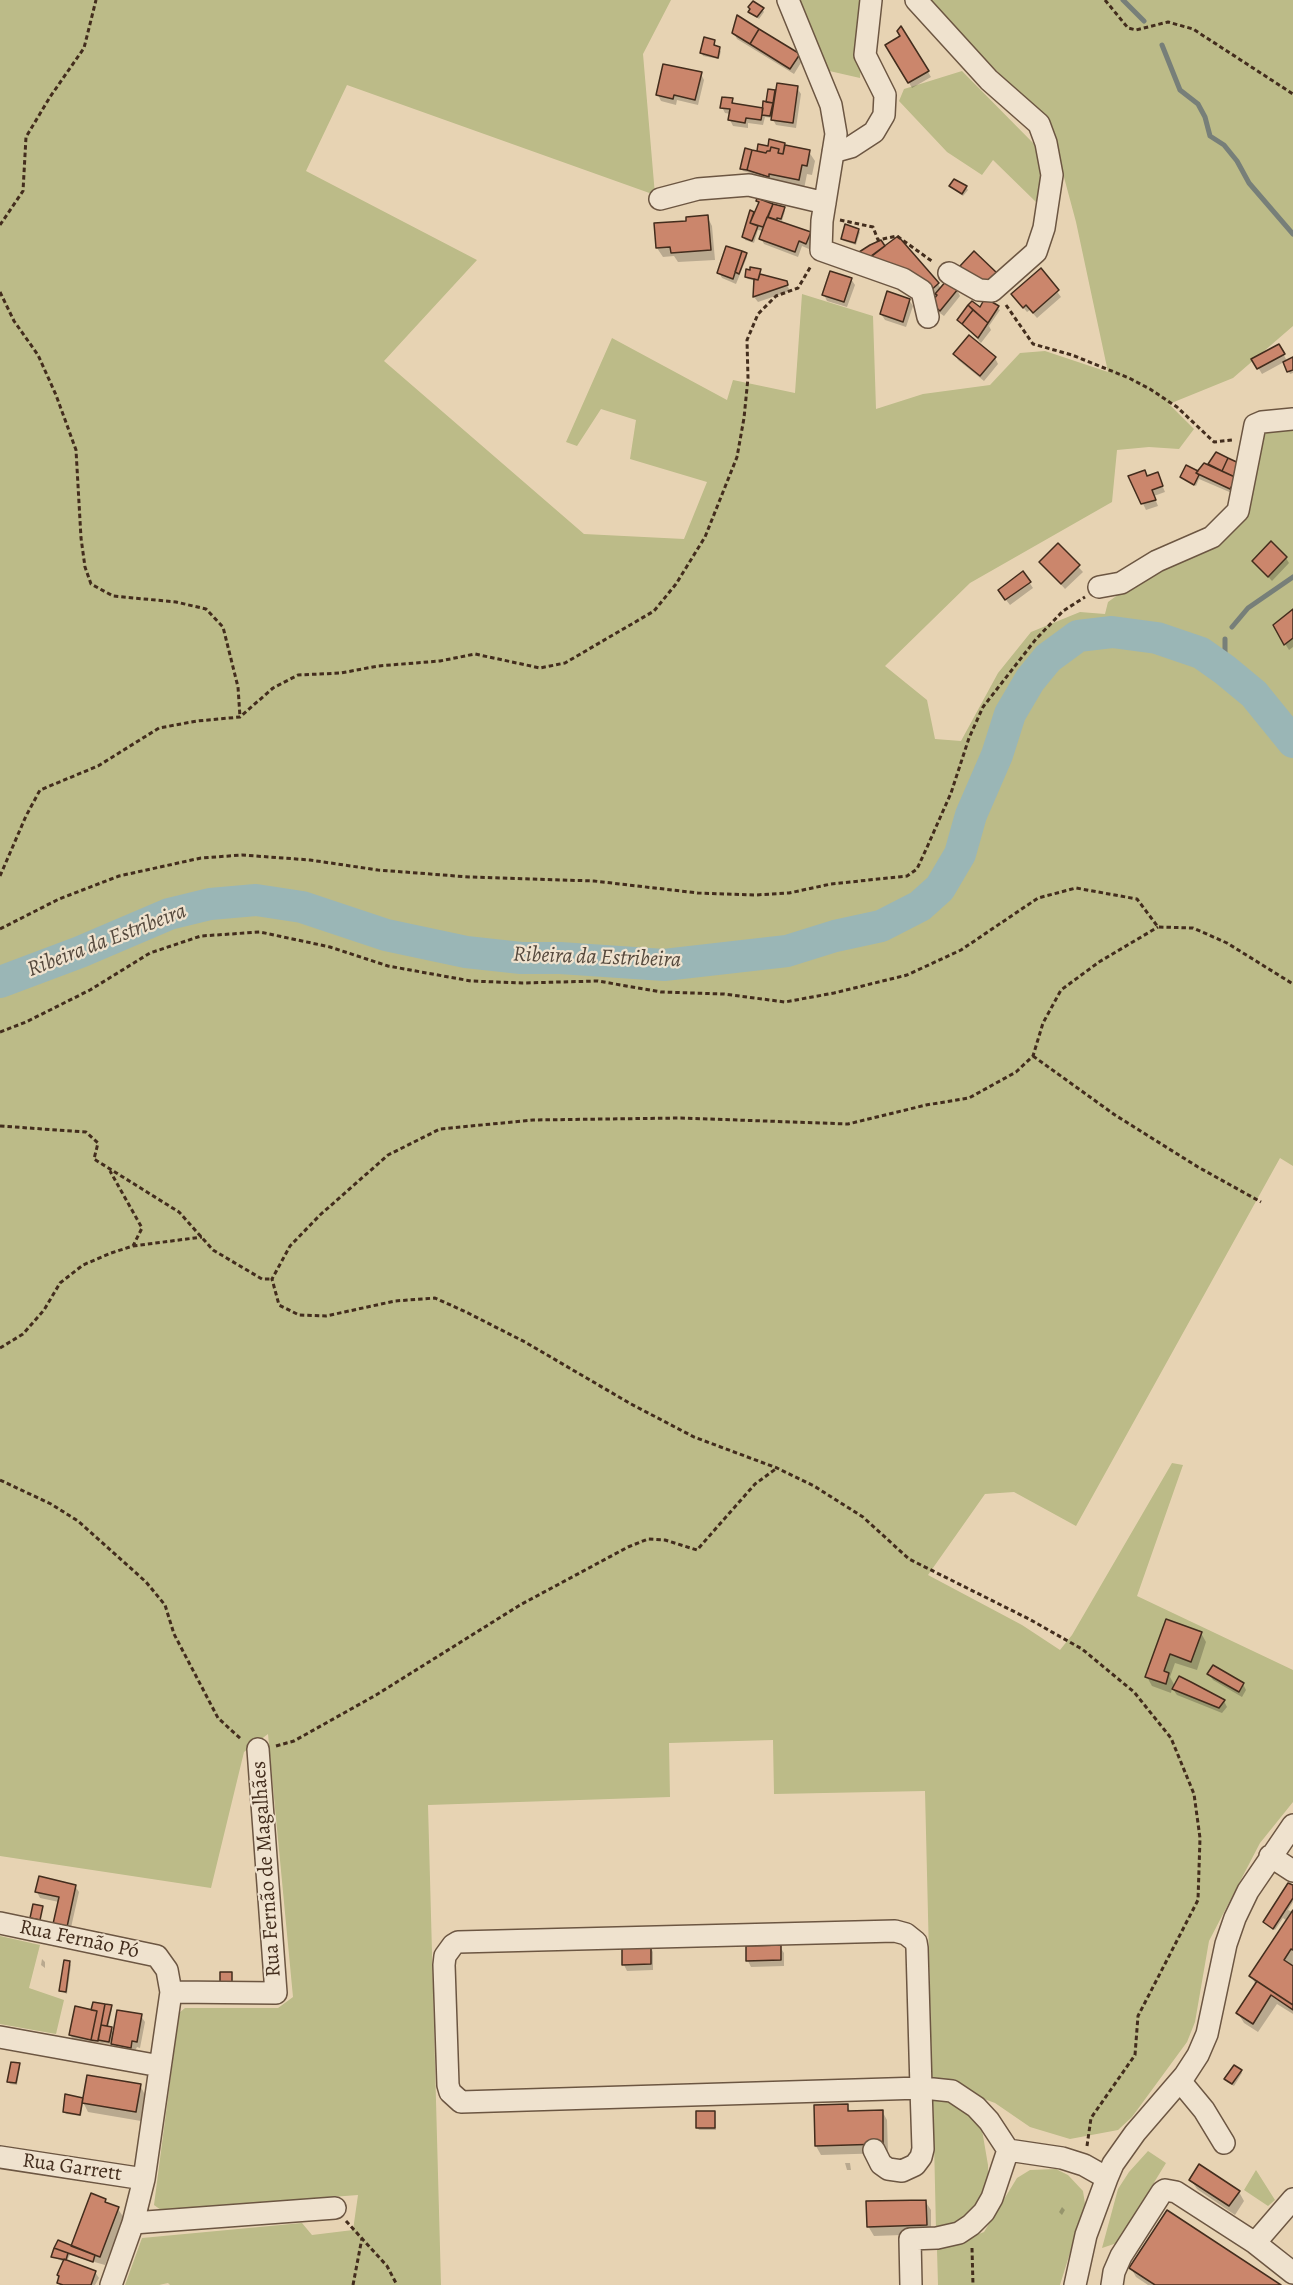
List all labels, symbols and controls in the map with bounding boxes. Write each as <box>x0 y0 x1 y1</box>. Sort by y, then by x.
water label: Ribeira da Estribeira <box>24 899 190 983</box>
water label: Ribeira da Estribeira <box>512 942 682 974</box>
street label: Rua Fernão de Magalhães <box>247 1760 287 1978</box>
street label: Rua Fernão Pó <box>17 1915 141 1965</box>
street label: Rua Garrett <box>21 2149 123 2187</box>

